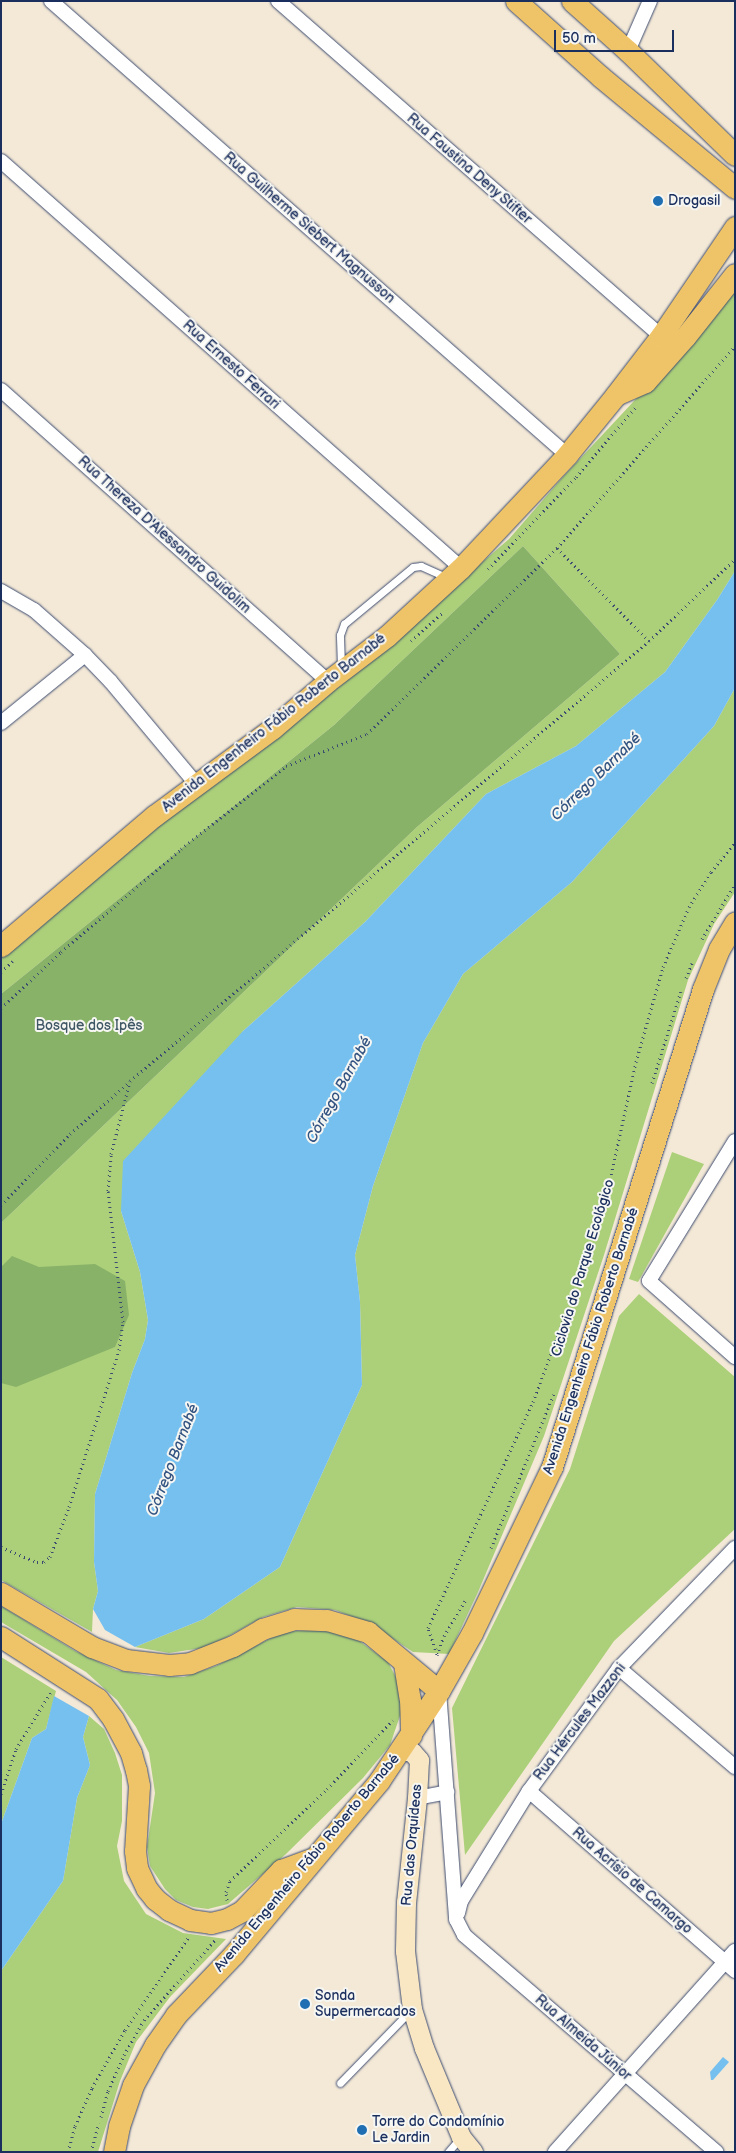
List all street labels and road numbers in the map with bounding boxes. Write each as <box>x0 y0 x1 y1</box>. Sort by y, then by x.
street label: Rua Faustina Deny Stifter <box>403 110 535 228</box>
street label: Rua Guilherme Siebert Magnusson <box>220 149 398 307</box>
street label: Rua Ernesto Ferrari <box>179 317 283 413</box>
street label: Rua Thereza D'Alessandro Guidolim <box>74 453 254 617</box>
street label: Avenida Engenheiro Fábio Roberto Barnabé <box>159 630 389 816</box>
street label: Ciclovia do Parque Ecológico <box>548 1177 618 1359</box>
street label: Avenida Engenheiro Fábio Roberto Barnabé <box>540 1205 642 1477</box>
street label: Rua Hércules Mazzoni <box>530 1660 630 1784</box>
street label: Avenida Engenheiro Fábio Roberto Barnabé <box>211 1751 403 1975</box>
street label: Rua das Orquídeas <box>398 1783 426 1907</box>
street label: Rua Acrísio de Camargo <box>568 1824 696 1938</box>
street label: Rua Almeida Júnior <box>531 1991 635 2085</box>

